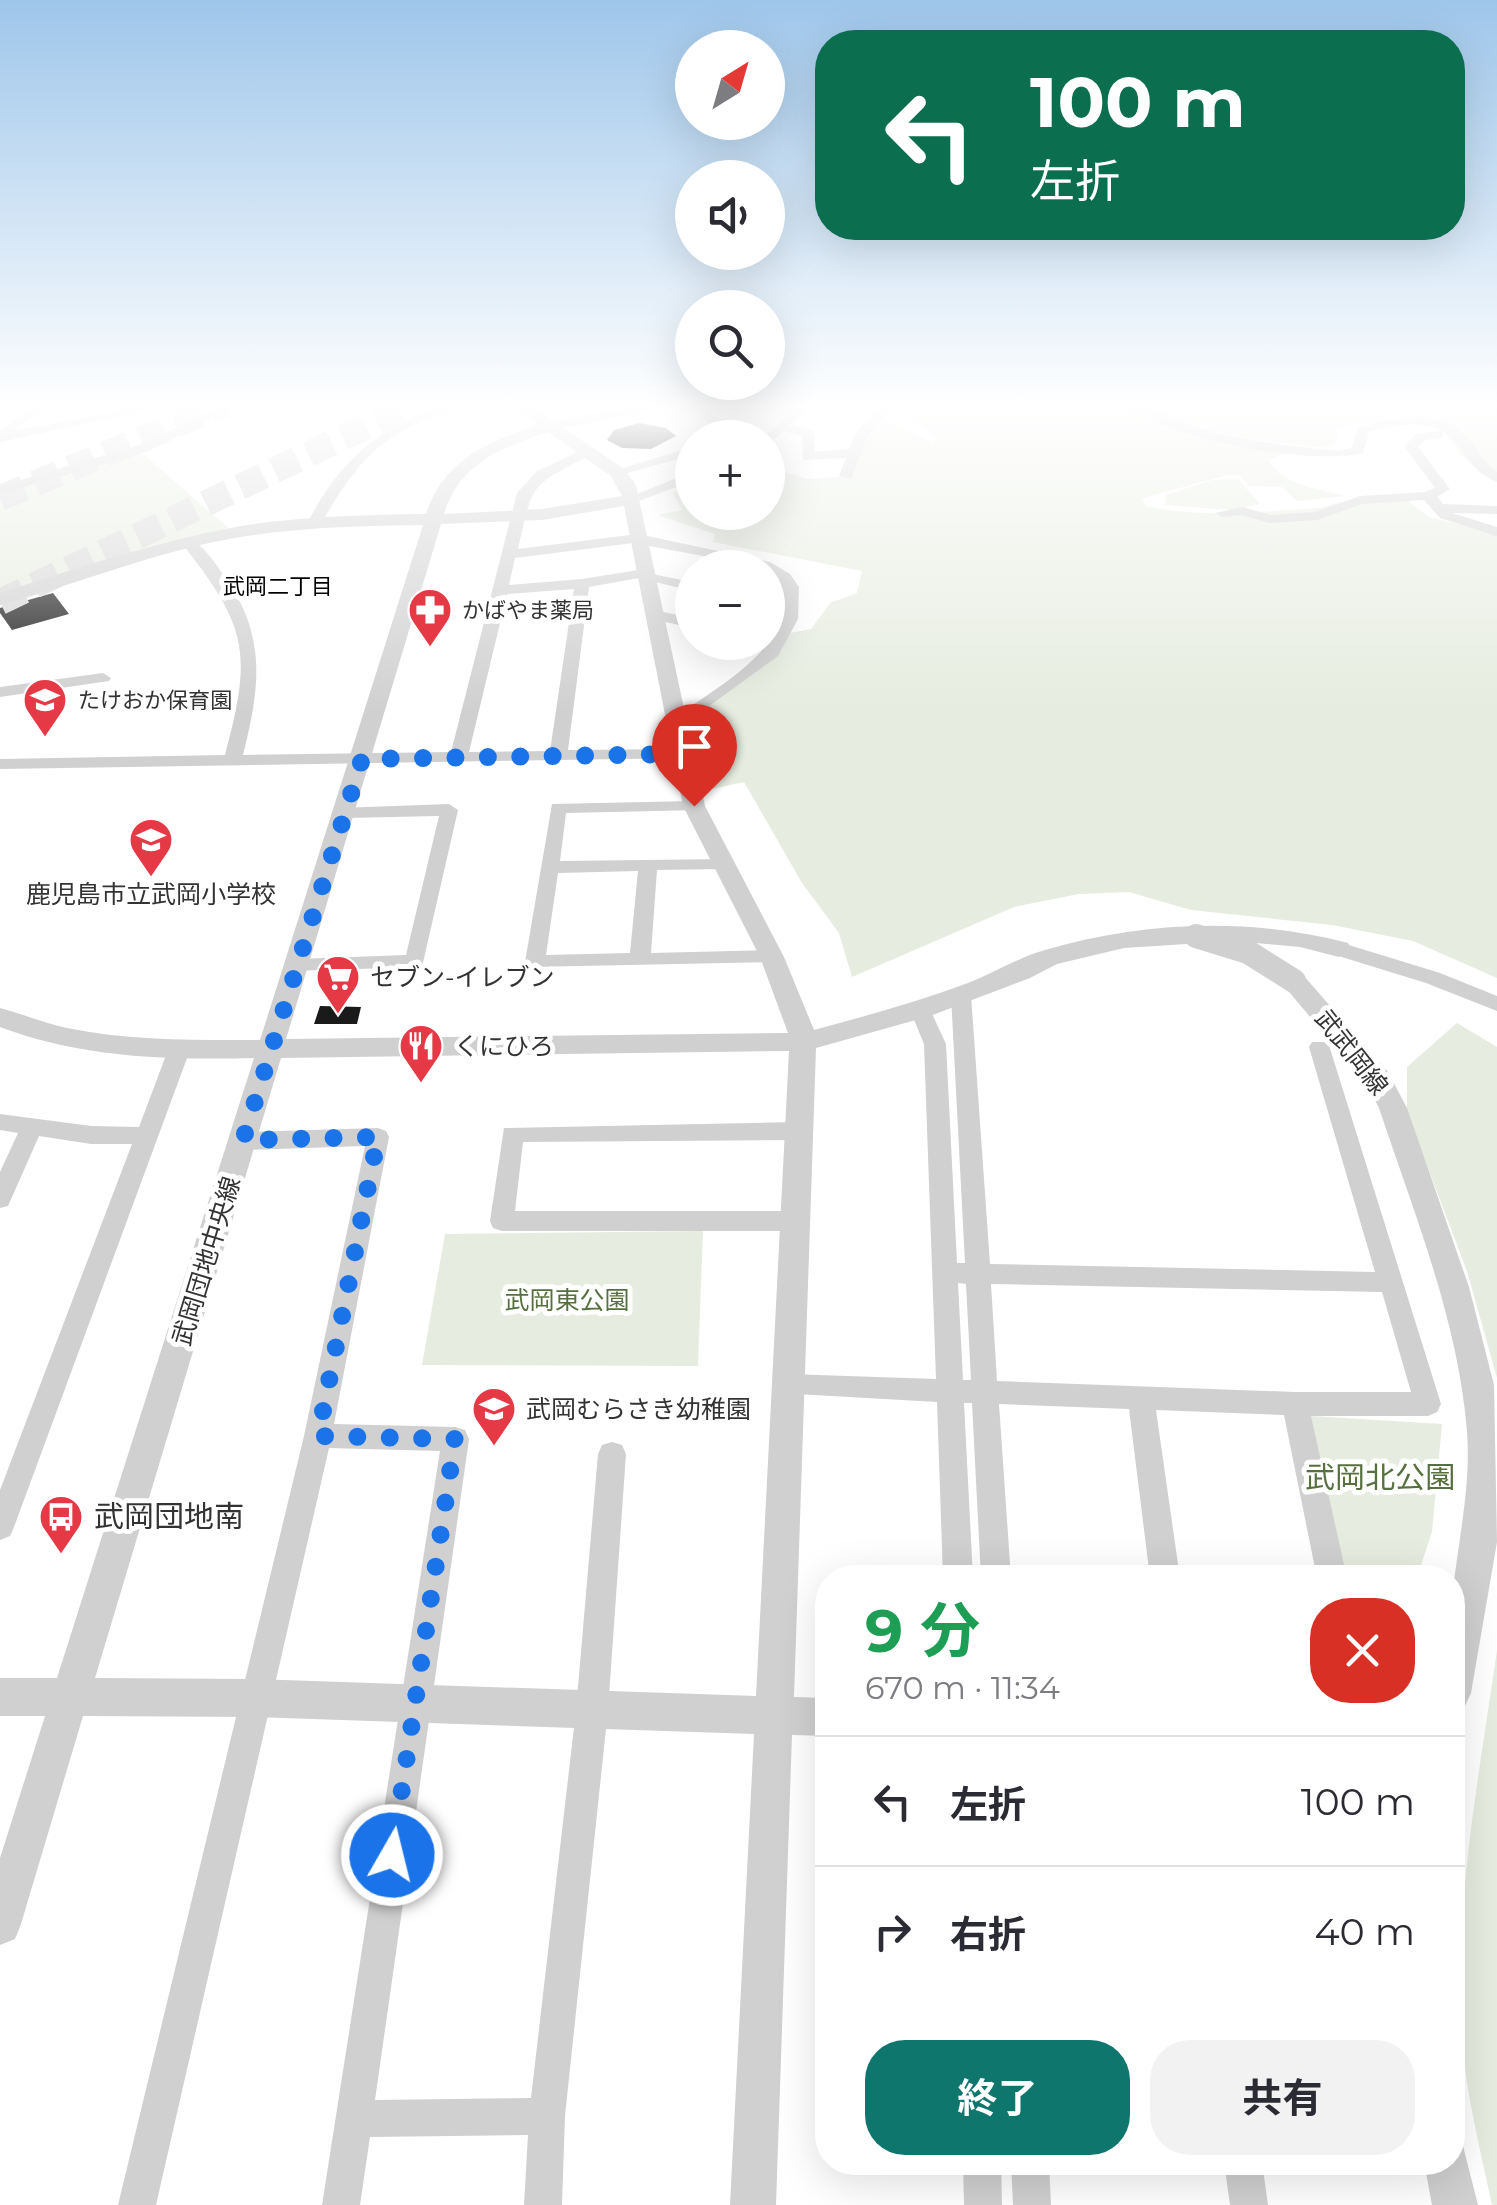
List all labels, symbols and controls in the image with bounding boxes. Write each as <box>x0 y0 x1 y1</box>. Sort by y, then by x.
north arrow <box>675 30 785 140</box>
map controls <box>675 30 785 660</box>
text: 100 m <box>1030 59 1246 145</box>
icon: left <box>865 70 995 200</box>
text: 左折 <box>1030 153 1120 208</box>
button: sound <box>675 160 785 270</box>
button: search <box>675 290 785 400</box>
button: + <box>675 420 785 530</box>
button: − <box>675 550 785 660</box>
district label: 武岡二丁目 <box>223 573 333 600</box>
pharmacy icon: かばやま薬局 <box>407 587 453 648</box>
place label: かばやま薬局 <box>462 597 594 624</box>
school or university icon: たけおか保育園 <box>22 677 68 738</box>
place label: たけおか保育園 <box>78 687 232 714</box>
pin <box>652 704 737 807</box>
icon: arrive <box>667 719 722 774</box>
school or university icon: 鹿児島市立武岡小学校 <box>128 817 174 878</box>
place label: 鹿児島市立武岡小学校 <box>26 879 276 909</box>
supermarket icon: セブン-イレブン <box>315 954 361 1015</box>
place label: セブン-イレブン <box>370 962 555 992</box>
street label: 武武岡線 <box>1309 1003 1395 1101</box>
restaurant icon: くにひろ <box>398 1023 444 1084</box>
place label: くにひろ <box>454 1031 554 1061</box>
street label: 武岡団地中央線 <box>166 1173 246 1349</box>
park label: 武岡東公園 <box>504 1285 630 1315</box>
school or university icon: 武岡むらさき幼稚園 <box>471 1386 517 1447</box>
place label: 武岡むらさき幼稚園 <box>526 1394 751 1424</box>
park label: 武岡北公園 <box>1305 1459 1455 1496</box>
bus stop icon: 武岡団地南 <box>38 1494 84 1555</box>
place label: 武岡団地南 <box>94 1498 244 1535</box>
text: 9 分 <box>865 1594 980 1667</box>
button: close <box>1310 1598 1415 1703</box>
text: 670 m · 11:34 <box>865 1668 1060 1707</box>
icon: left <box>865 1774 920 1829</box>
text: 100 m <box>1301 1778 1415 1825</box>
text: 左折 <box>950 1781 1026 1828</box>
position arrow <box>340 1803 444 1907</box>
icon: right <box>865 1904 920 1959</box>
text: 40 m <box>1314 1908 1415 1955</box>
text: 右折 <box>950 1911 1026 1958</box>
button: 終了 <box>865 2040 1130 2155</box>
button: 共有 <box>1150 2040 1415 2155</box>

